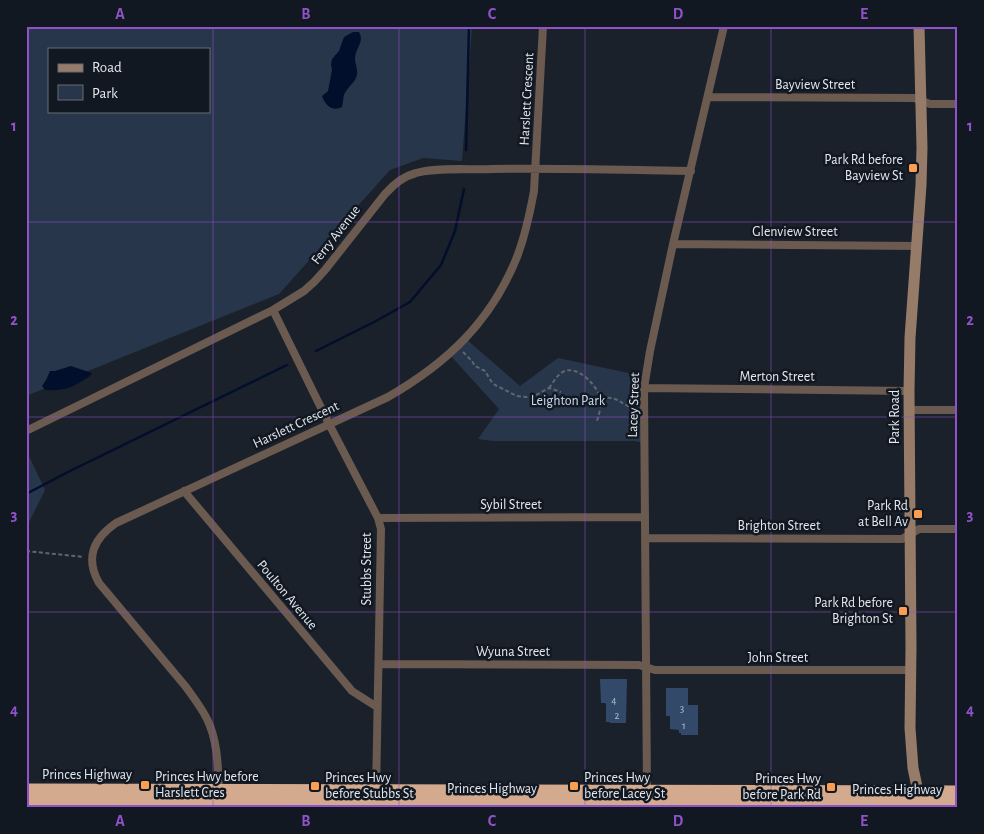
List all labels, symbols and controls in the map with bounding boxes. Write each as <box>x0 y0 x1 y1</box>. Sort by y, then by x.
text: A <box>115 6 125 22</box>
text: B <box>301 6 311 22</box>
text: C <box>488 6 497 22</box>
text: D <box>673 6 684 22</box>
text: E <box>860 6 868 22</box>
legend <box>48 48 210 112</box>
street label: Harslett Crescent <box>518 52 536 146</box>
text: Road <box>92 60 122 75</box>
street label: Bayview Street <box>775 78 856 92</box>
text: Park <box>92 86 118 101</box>
text: 1 <box>11 118 17 134</box>
text: 1 <box>967 118 973 134</box>
place label: Park Rd before Bayview St <box>824 153 904 183</box>
marker: Park Rd before Bayview St <box>907 162 919 174</box>
street label: Ferry Avenue <box>309 203 363 267</box>
street label: Glenview Street <box>752 225 838 239</box>
text: 2 <box>10 312 18 328</box>
text: 2 <box>966 312 974 328</box>
street label: Merton Street <box>739 370 815 384</box>
street label: Lacey Street <box>626 372 642 438</box>
street label: Park Road <box>888 390 902 444</box>
park label: Leighton Park <box>531 394 606 408</box>
street label: Harslett Crescent <box>251 399 342 451</box>
street label: Sybil Street <box>480 498 542 512</box>
place label: Park Rd at Bell Av <box>858 499 908 529</box>
text: 3 <box>11 507 18 523</box>
text: 3 <box>967 507 974 523</box>
marker: Park Rd at Bell Av <box>912 508 924 520</box>
street label: Brighton Street <box>738 519 821 533</box>
street label: Stubbs Street <box>360 532 374 606</box>
street label: Poulton Avenue <box>254 558 320 632</box>
place label: Park Rd before Brighton St <box>814 596 894 626</box>
marker: Park Rd before Brighton St <box>897 605 909 617</box>
street label: Wyuna Street <box>476 645 551 659</box>
street label: John Street <box>748 651 809 665</box>
house number: 4 <box>611 695 617 706</box>
text: 4 <box>10 702 18 718</box>
text: 4 <box>966 702 974 718</box>
house number: 3 <box>680 703 685 714</box>
house number: 2 <box>614 710 620 721</box>
house number: 1 <box>682 720 686 731</box>
street label: Princes Highway <box>42 768 132 782</box>
place label: Princes Hwy before Harslett Cres <box>155 770 259 800</box>
place label: Princes Hwy before Stubbs St <box>325 771 414 801</box>
place label: Princes Hwy before Lacey St <box>584 771 666 801</box>
place label: Princes Hwy before Park Rd <box>742 772 821 802</box>
marker: Princes Hwy before Harslett Cres <box>139 779 151 791</box>
marker: Princes Hwy before Stubbs St <box>309 780 321 792</box>
marker: Princes Hwy before Lacey St <box>568 780 580 792</box>
marker: Princes Hwy before Park Rd <box>825 781 837 793</box>
street label: Princes Highway <box>447 782 537 796</box>
street label: Princes Highway <box>852 783 942 797</box>
text: A <box>115 813 125 829</box>
text: B <box>301 813 311 829</box>
text: C <box>488 813 497 829</box>
text: D <box>673 813 684 829</box>
text: E <box>860 813 868 829</box>

